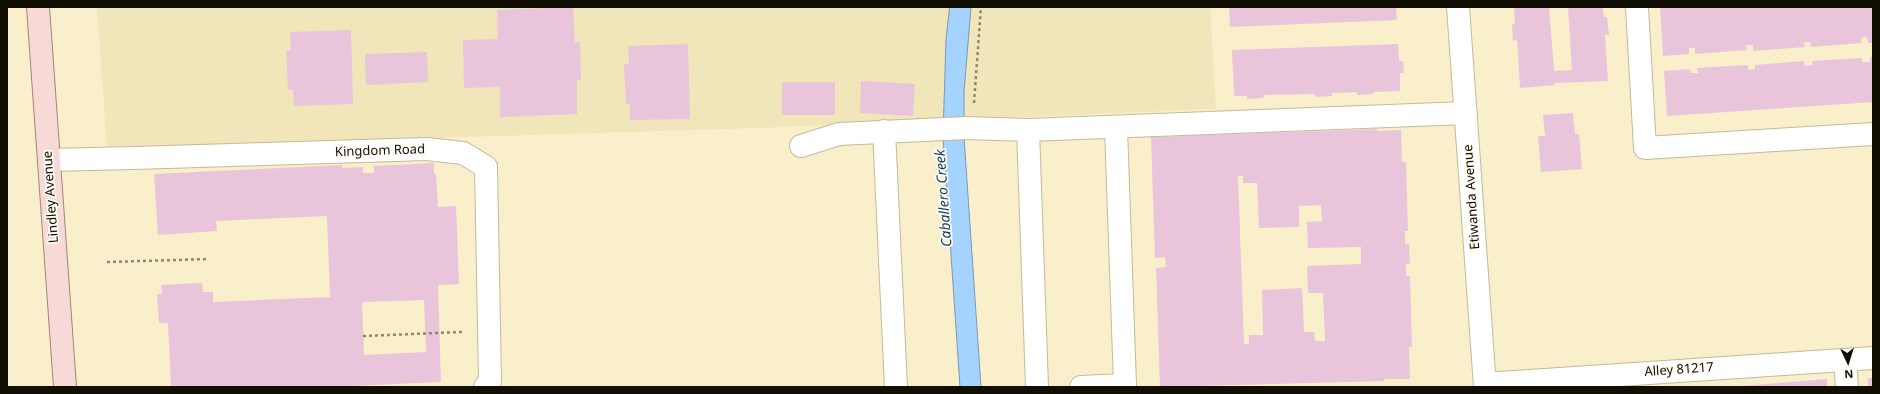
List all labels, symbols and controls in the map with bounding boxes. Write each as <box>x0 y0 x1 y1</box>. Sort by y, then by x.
street label: Kingdom Road <box>335 142 425 160</box>
street label: Etiwanda Avenue <box>1461 144 1483 250</box>
water label: Caballero Creek <box>932 149 956 247</box>
street label: Lindley Avenue <box>40 150 62 244</box>
north arrow <box>1828 342 1868 382</box>
street label: Alley 81217 <box>1644 360 1714 380</box>
text: N <box>1844 367 1854 382</box>

